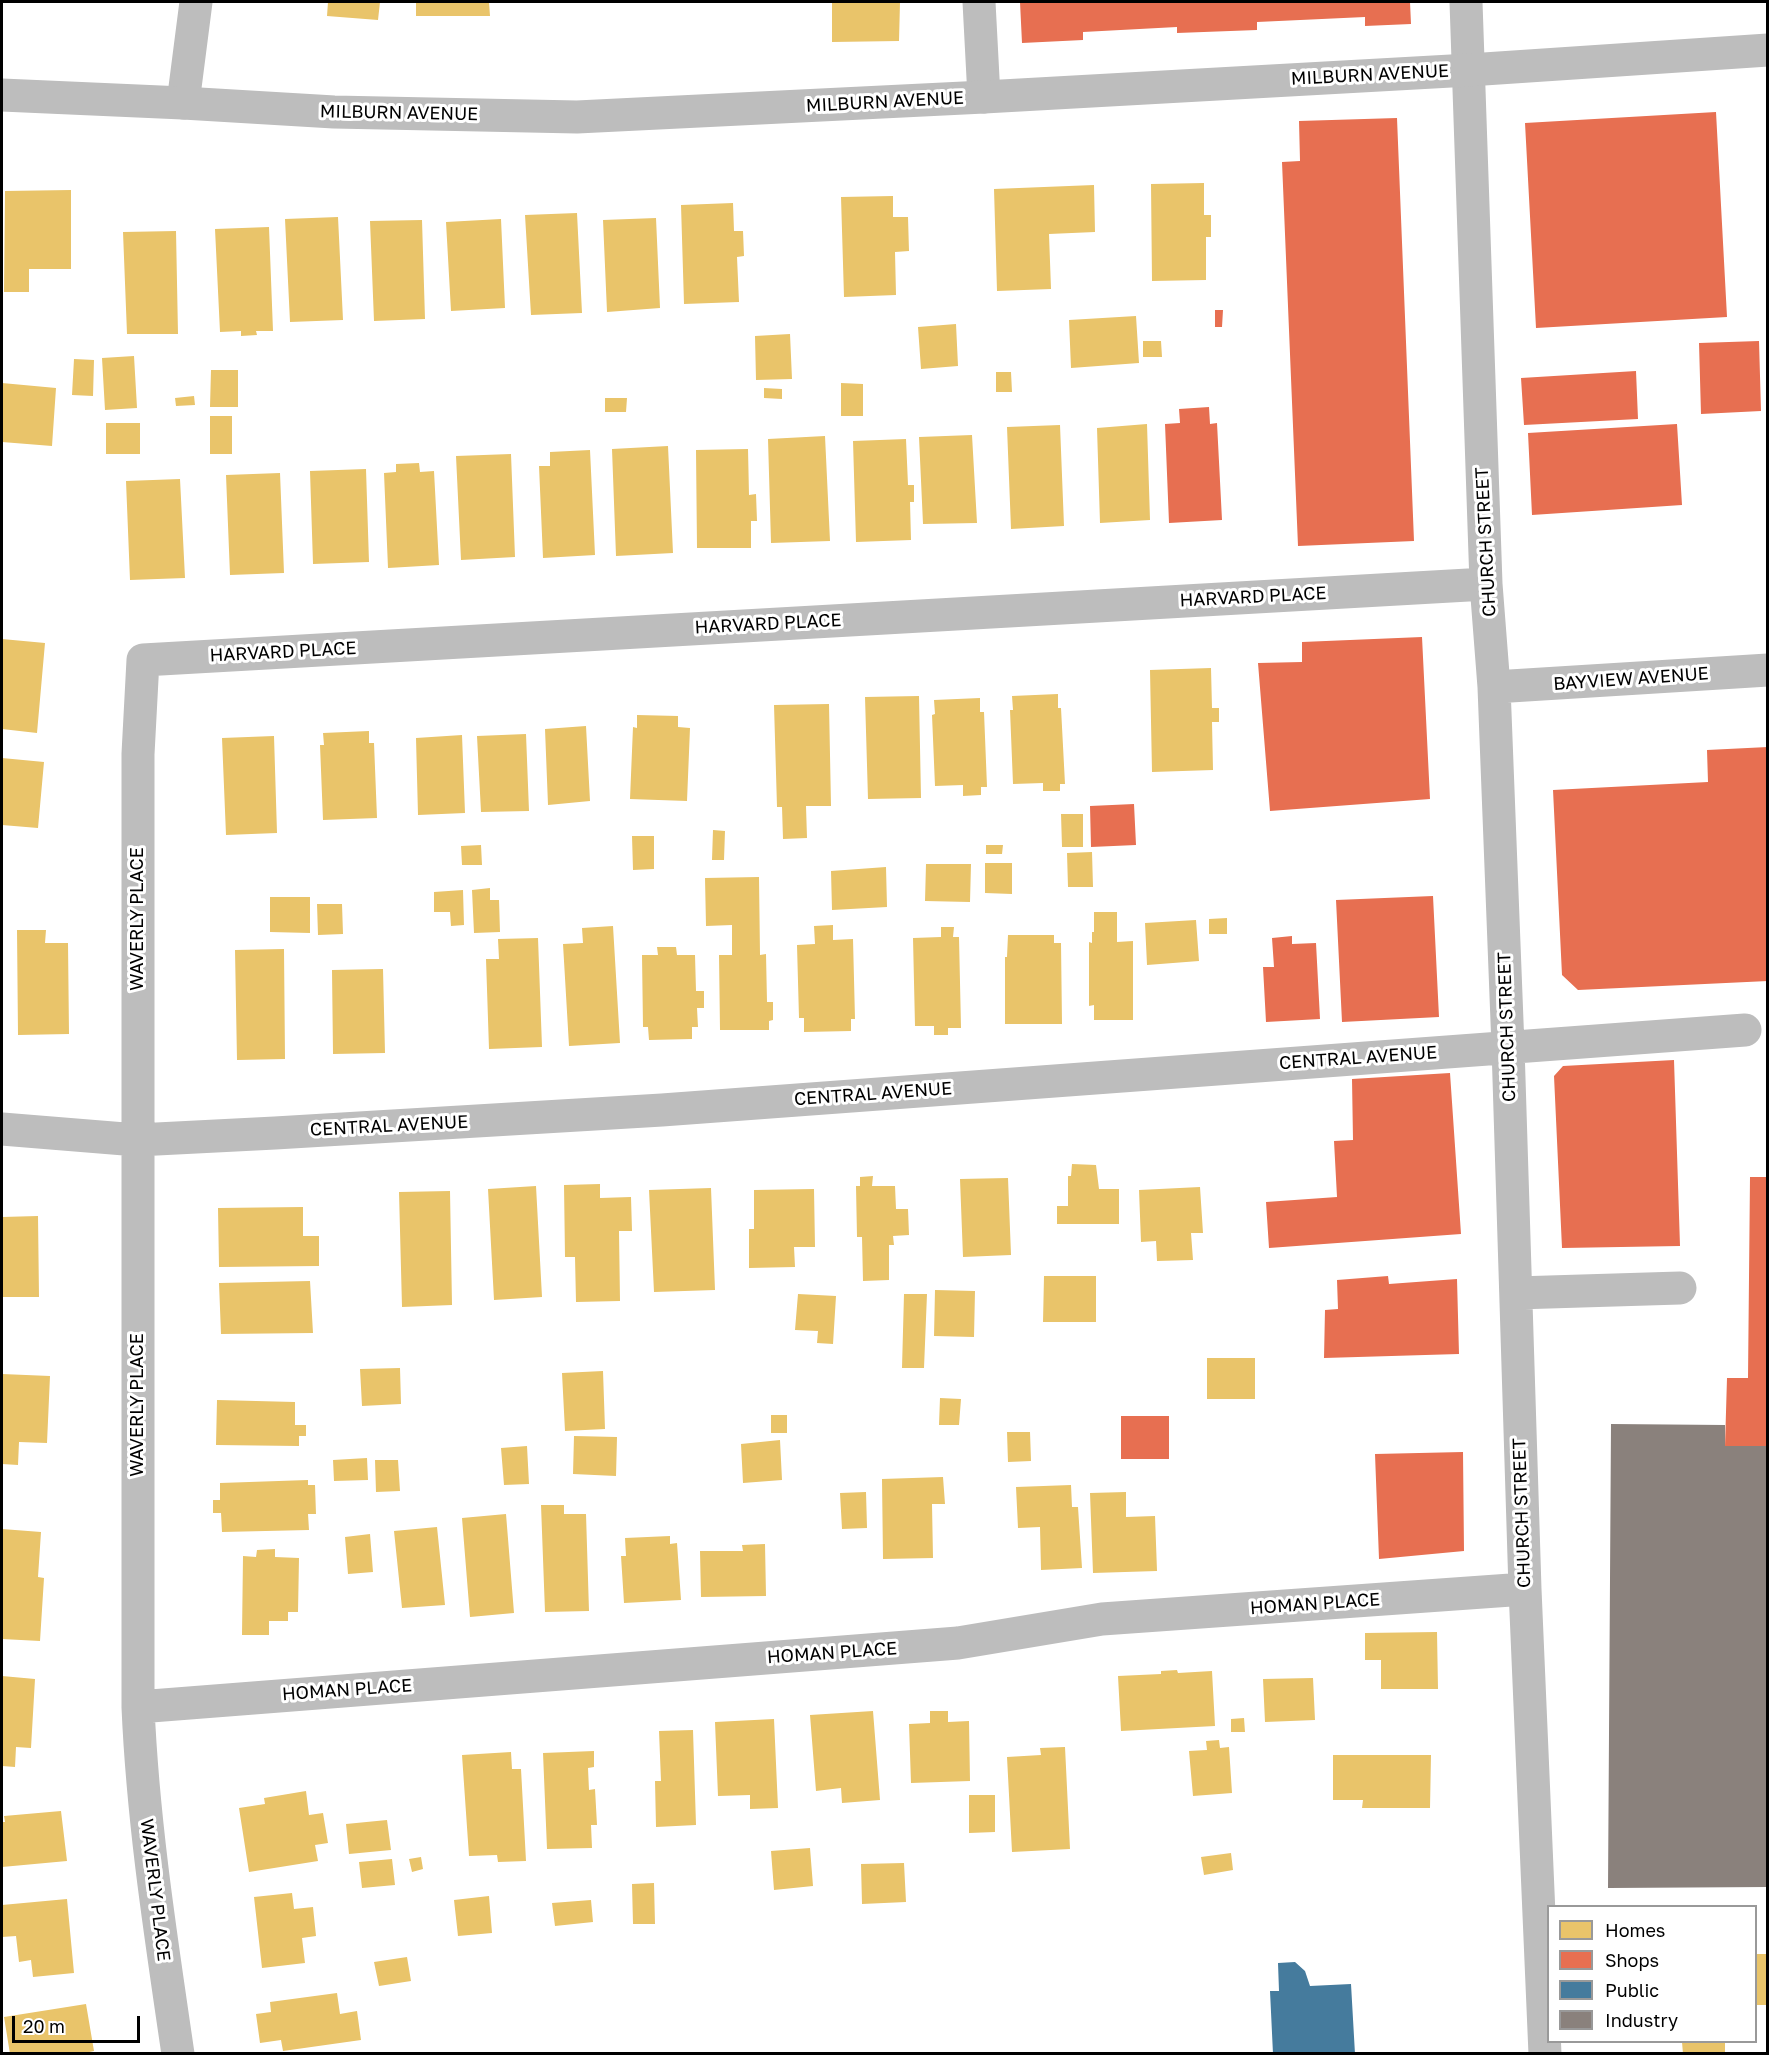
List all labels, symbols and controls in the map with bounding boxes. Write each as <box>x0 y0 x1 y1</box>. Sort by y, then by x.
street label: MILBURN AVENUE <box>1290 60 1450 90</box>
street label: MILBURN AVENUE <box>805 87 965 117</box>
street label: MILBURN AVENUE <box>320 101 478 125</box>
street label: CHURCH STREET <box>1471 467 1501 617</box>
street label: HARVARD PLACE <box>1179 582 1327 612</box>
street label: HARVARD PLACE <box>694 609 842 639</box>
street label: HARVARD PLACE <box>209 637 357 667</box>
street label: BAYVIEW AVENUE <box>1553 663 1709 695</box>
street label: WAVERLY PLACE <box>126 847 148 991</box>
street label: CHURCH STREET <box>1494 952 1520 1102</box>
street label: CENTRAL AVENUE <box>1278 1042 1438 1074</box>
street label: CENTRAL AVENUE <box>793 1078 953 1110</box>
street label: CENTRAL AVENUE <box>309 1111 469 1141</box>
street label: WAVERLY PLACE <box>126 1333 148 1477</box>
street label: CHURCH STREET <box>1509 1438 1535 1588</box>
street label: HOMAN PLACE <box>1249 1589 1381 1619</box>
street label: HOMAN PLACE <box>766 1638 898 1668</box>
street label: HOMAN PLACE <box>281 1675 413 1705</box>
street label: WAVERLY PLACE <box>136 1817 174 1963</box>
legend <box>1547 1905 1757 2043</box>
text: Homes <box>1605 1919 1665 1941</box>
text: Shops <box>1605 1949 1659 1971</box>
text: Public <box>1605 1979 1659 2001</box>
scale bar <box>15 2004 142 2042</box>
text: Industry <box>1605 2009 1678 2031</box>
text: 20 m <box>23 2015 65 2037</box>

